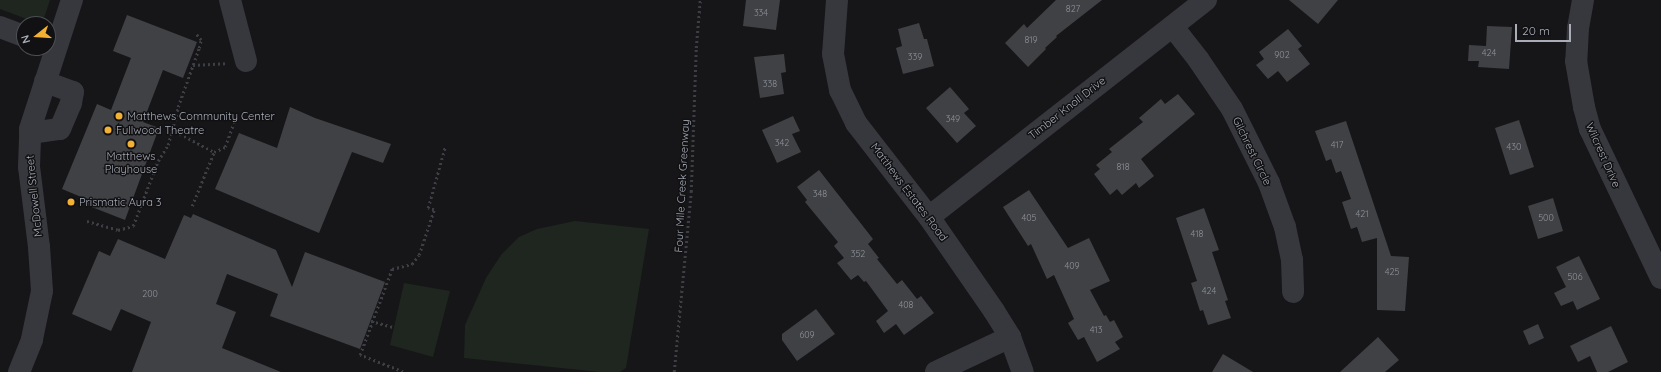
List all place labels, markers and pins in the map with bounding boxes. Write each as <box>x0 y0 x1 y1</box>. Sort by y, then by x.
place label: Matthews Community Center <box>127 109 275 123</box>
marker: Matthews Community Center <box>114 111 124 121</box>
place label: Fullwood Theatre <box>116 123 204 137</box>
marker: Fullwood Theatre <box>103 125 113 135</box>
marker: Matthews Playhouse <box>126 139 136 149</box>
place label: Matthews Playhouse <box>105 150 157 176</box>
place label: Prismatic Aura 3 <box>79 195 162 209</box>
marker: Prismatic Aura 3 <box>66 197 76 207</box>

